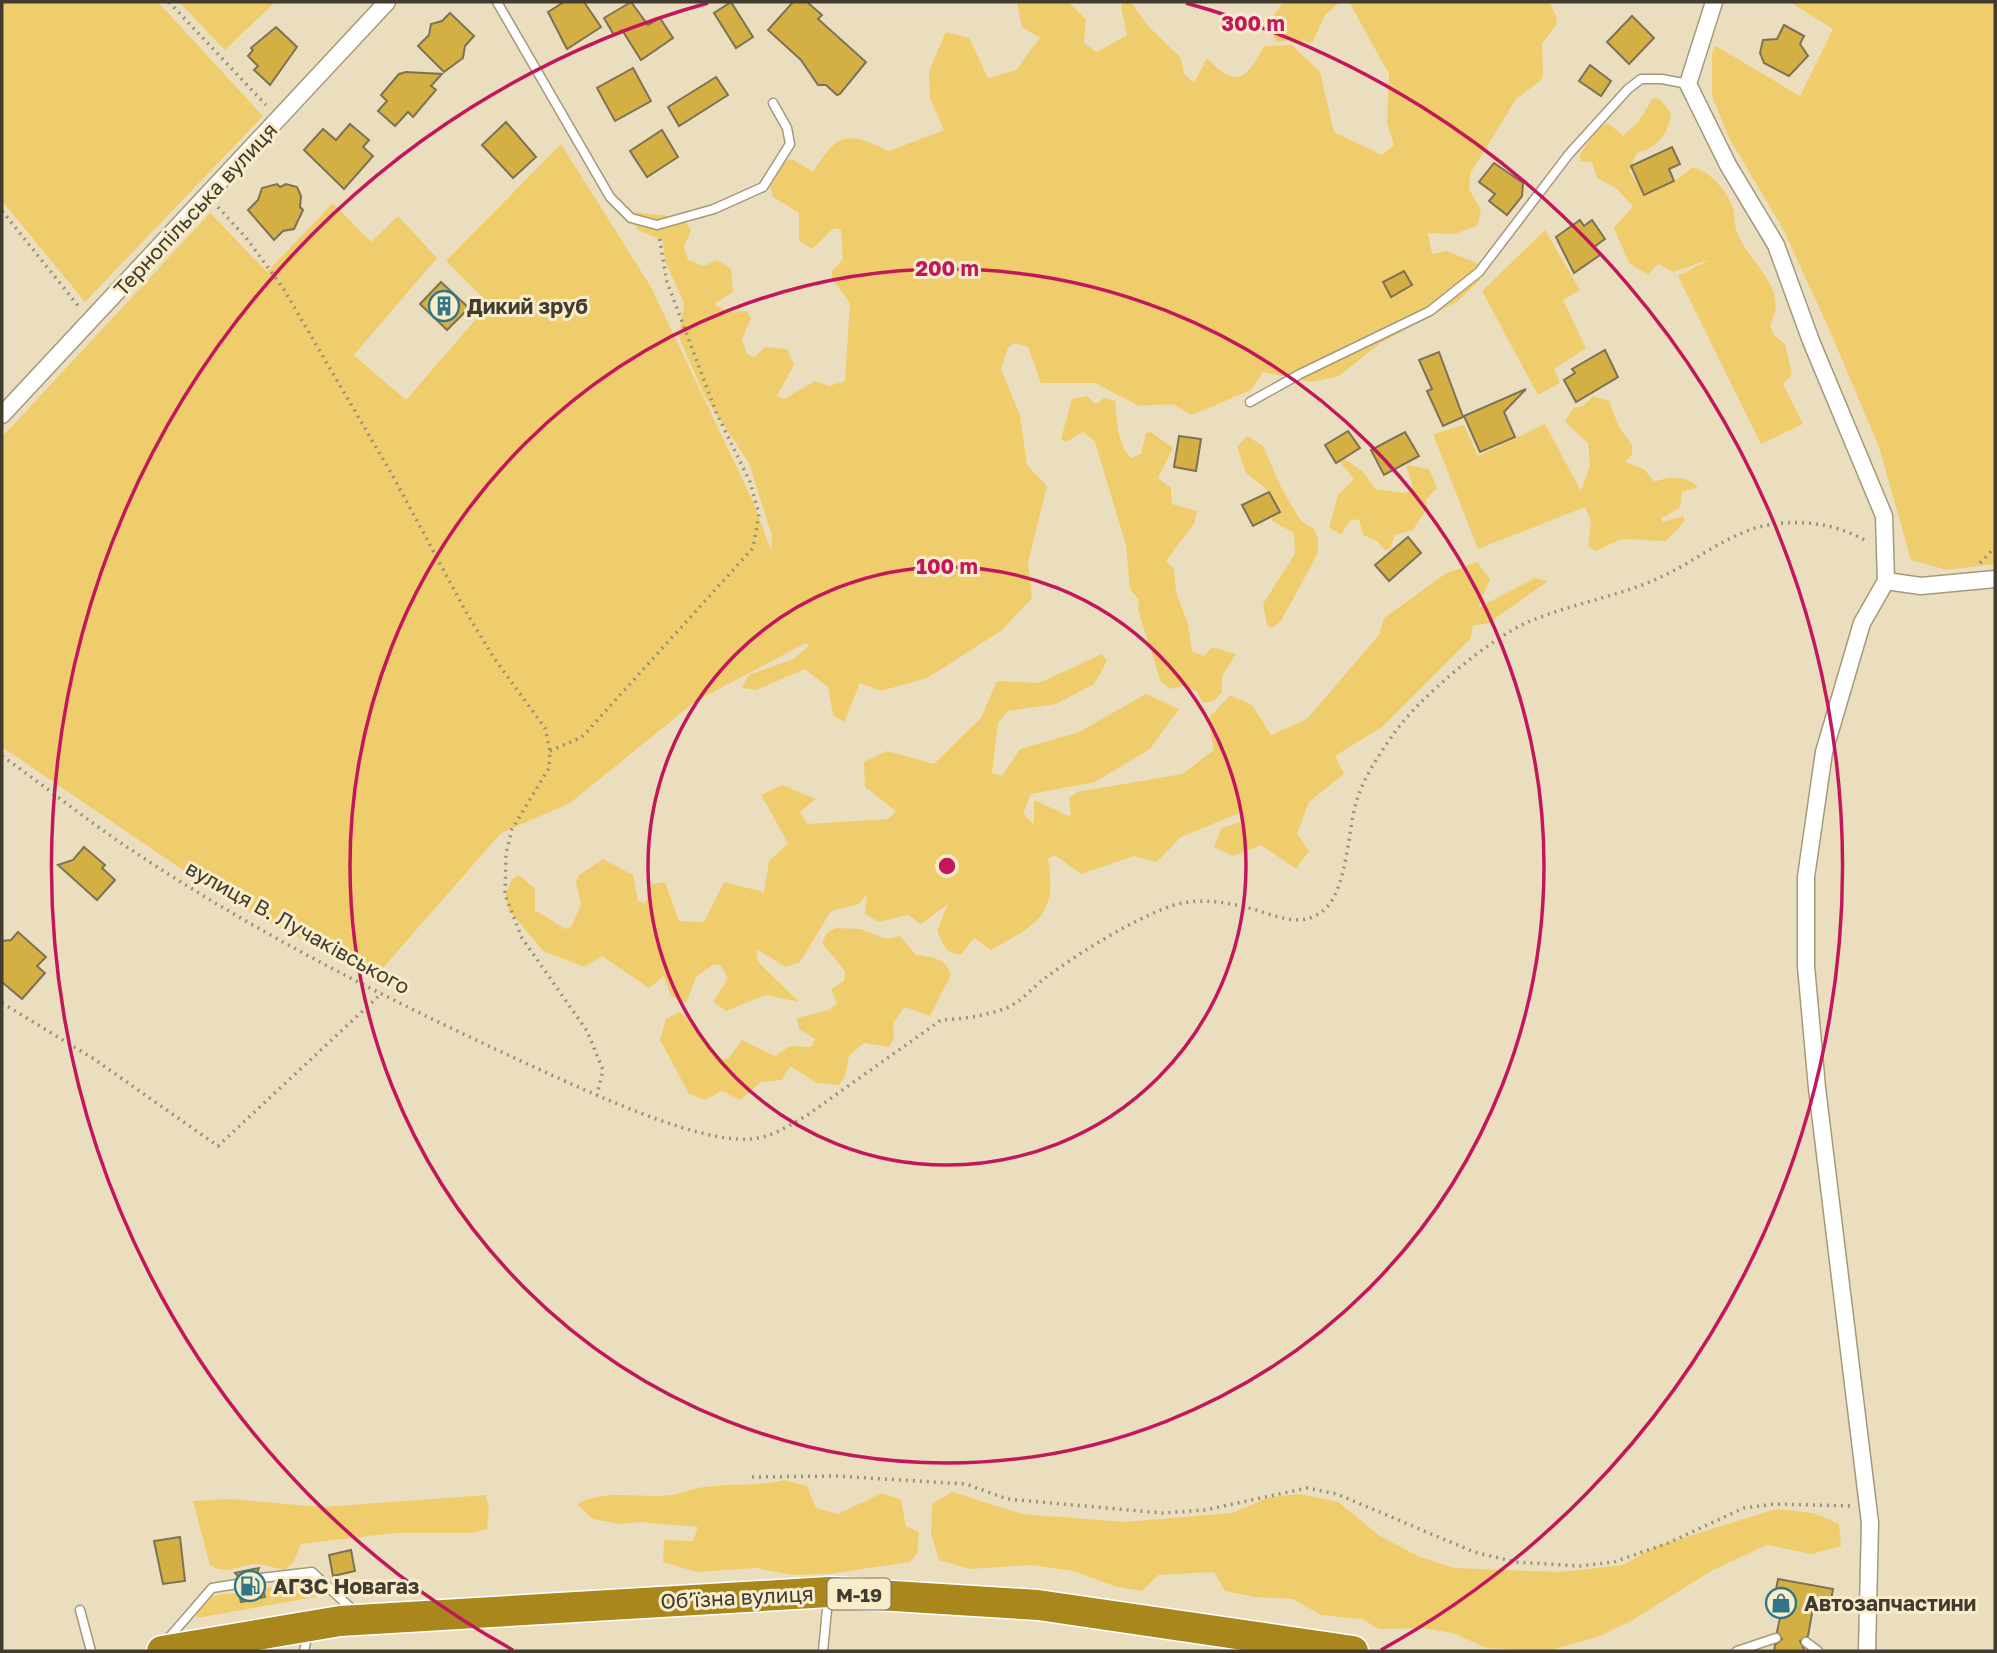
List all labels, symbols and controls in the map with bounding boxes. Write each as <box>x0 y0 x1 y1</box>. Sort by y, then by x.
text: 300 m <box>1221 10 1285 36</box>
street label: Тернопільська вулиця <box>108 117 282 301</box>
text: 200 m <box>915 255 979 281</box>
building icon: Дикий зруб <box>427 289 461 323</box>
place label: Дикий зруб <box>467 293 588 319</box>
text: 100 m <box>916 553 978 579</box>
street label: вулиця В. Лучаківського <box>181 854 415 1000</box>
centre of rings <box>935 854 959 878</box>
fuel station icon: АГЗС Новагаз <box>233 1569 267 1603</box>
place label: АГЗС Новагаз <box>273 1573 420 1599</box>
road number: М-19 <box>828 1578 890 1610</box>
street label: Обʼїзна вулиця <box>660 1580 814 1614</box>
shop icon: Автозапчастини <box>1764 1586 1798 1620</box>
place label: Автозапчастини <box>1804 1590 1976 1616</box>

